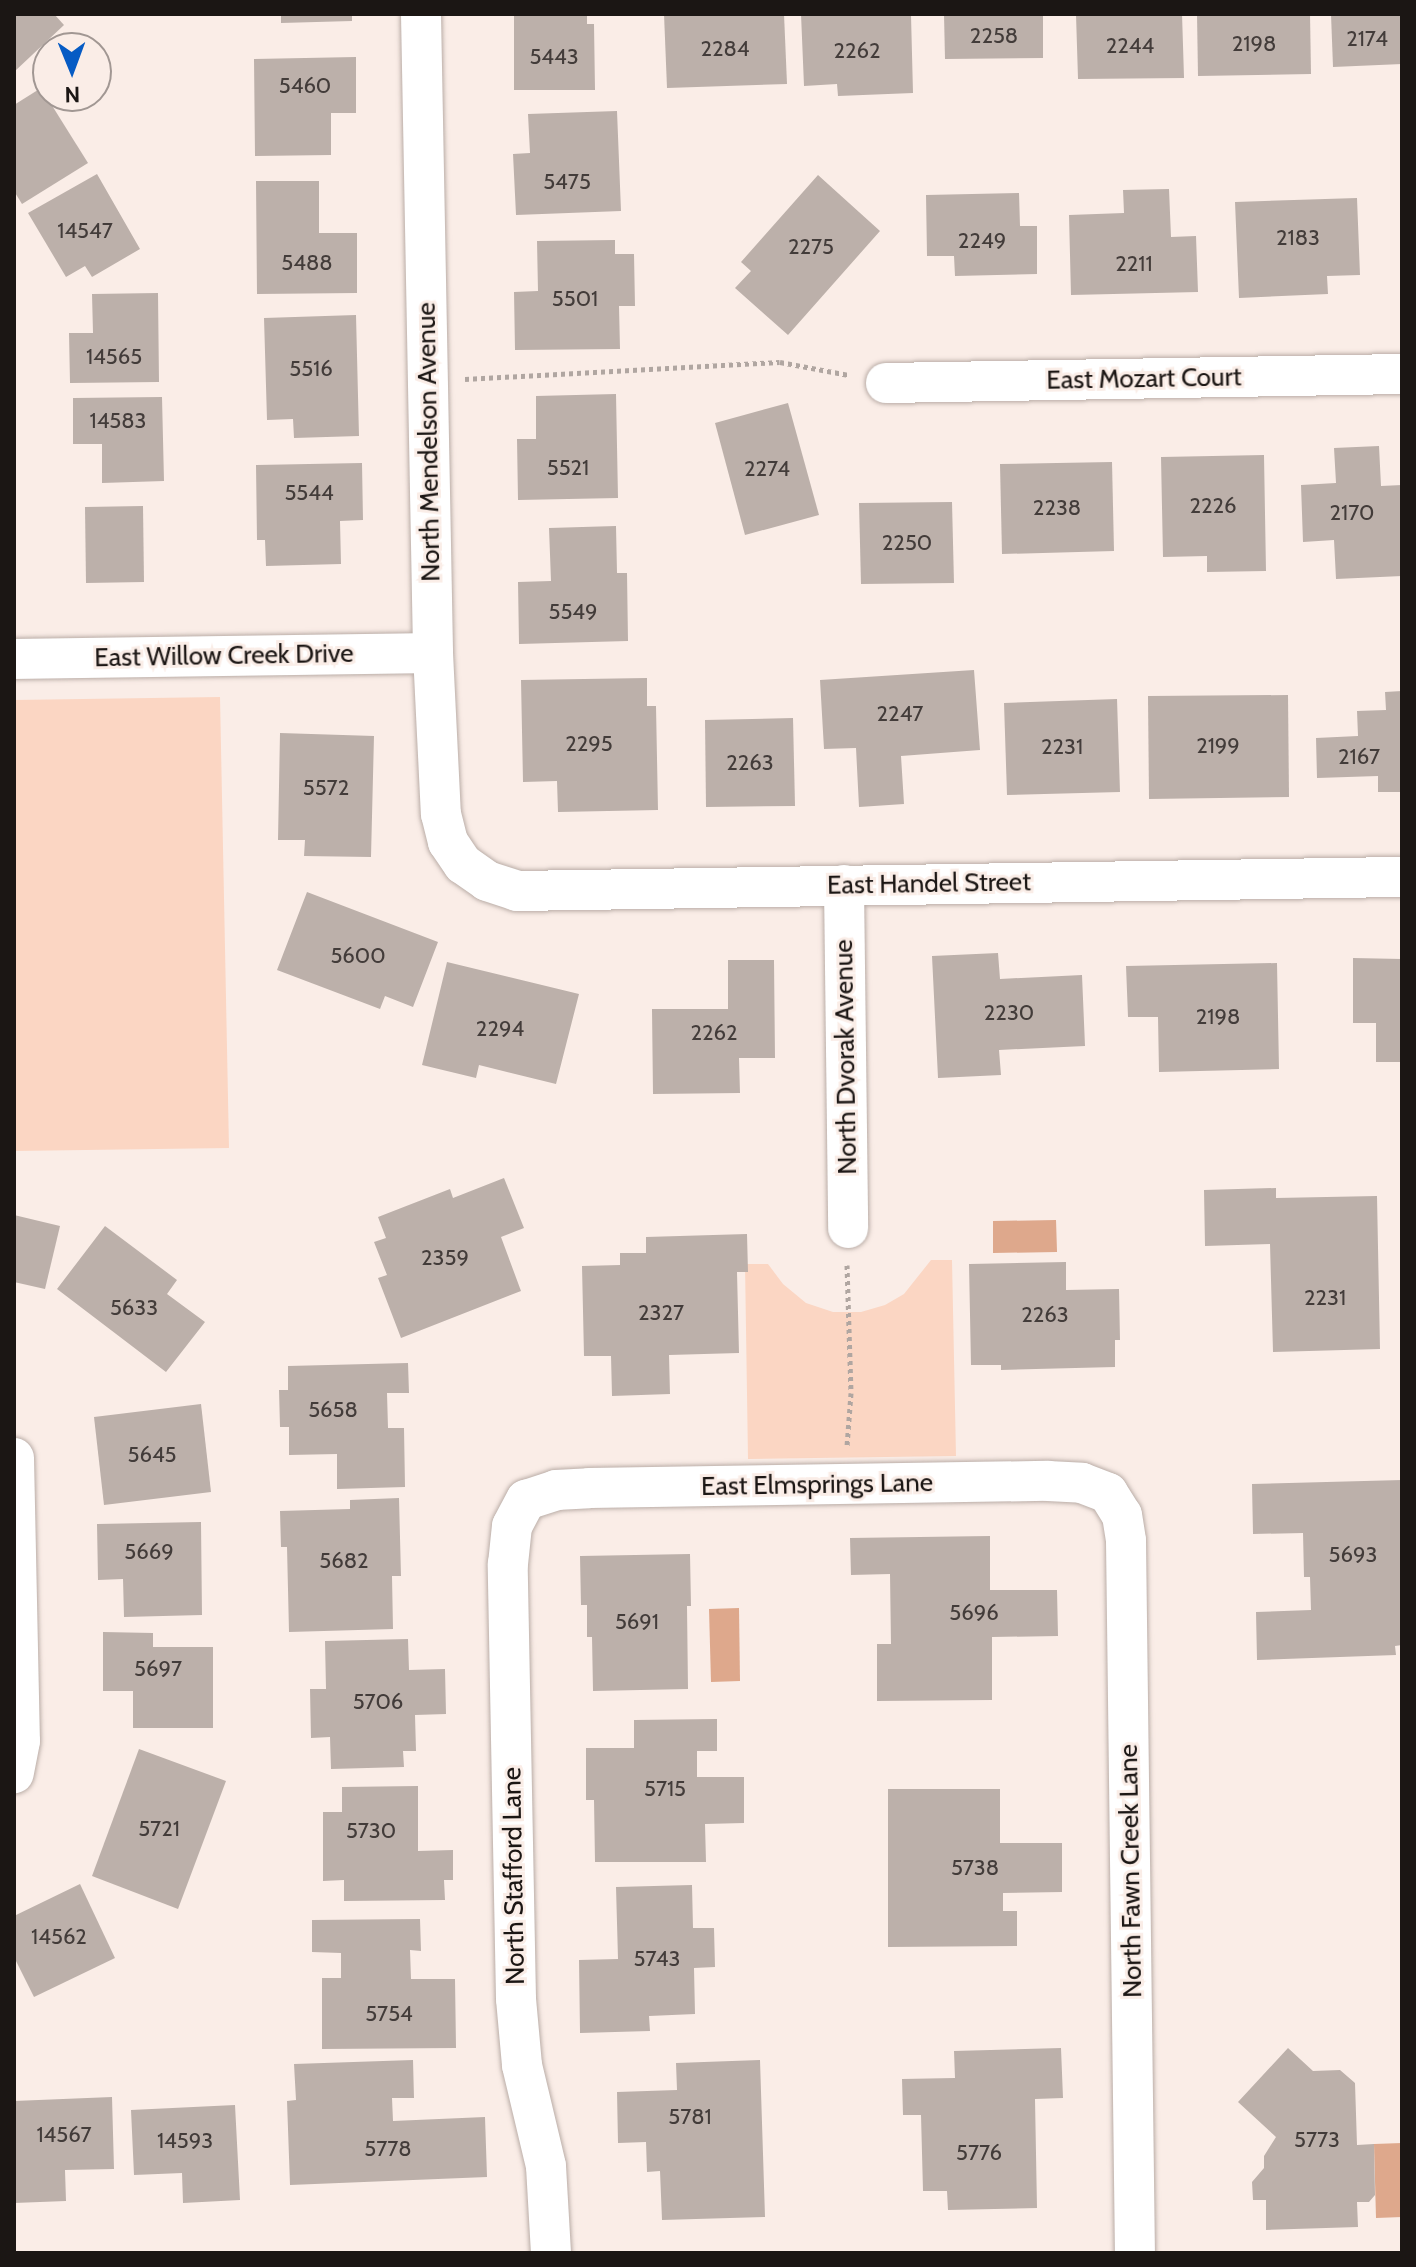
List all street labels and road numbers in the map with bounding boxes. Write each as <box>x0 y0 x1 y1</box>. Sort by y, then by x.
street label: North Mendelson Avenue <box>411 302 447 582</box>
street label: East Mozart Court <box>1046 362 1242 396</box>
street label: East Willow Creek Drive <box>94 638 354 674</box>
street label: East Handel Street <box>827 867 1031 901</box>
street label: North Dvorak Avenue <box>828 939 864 1175</box>
street label: East Elmsprings Lane <box>701 1467 933 1503</box>
street label: North Fawn Creek Lane <box>1113 1744 1149 1998</box>
street label: North Stafford Lane <box>497 1767 531 1985</box>

